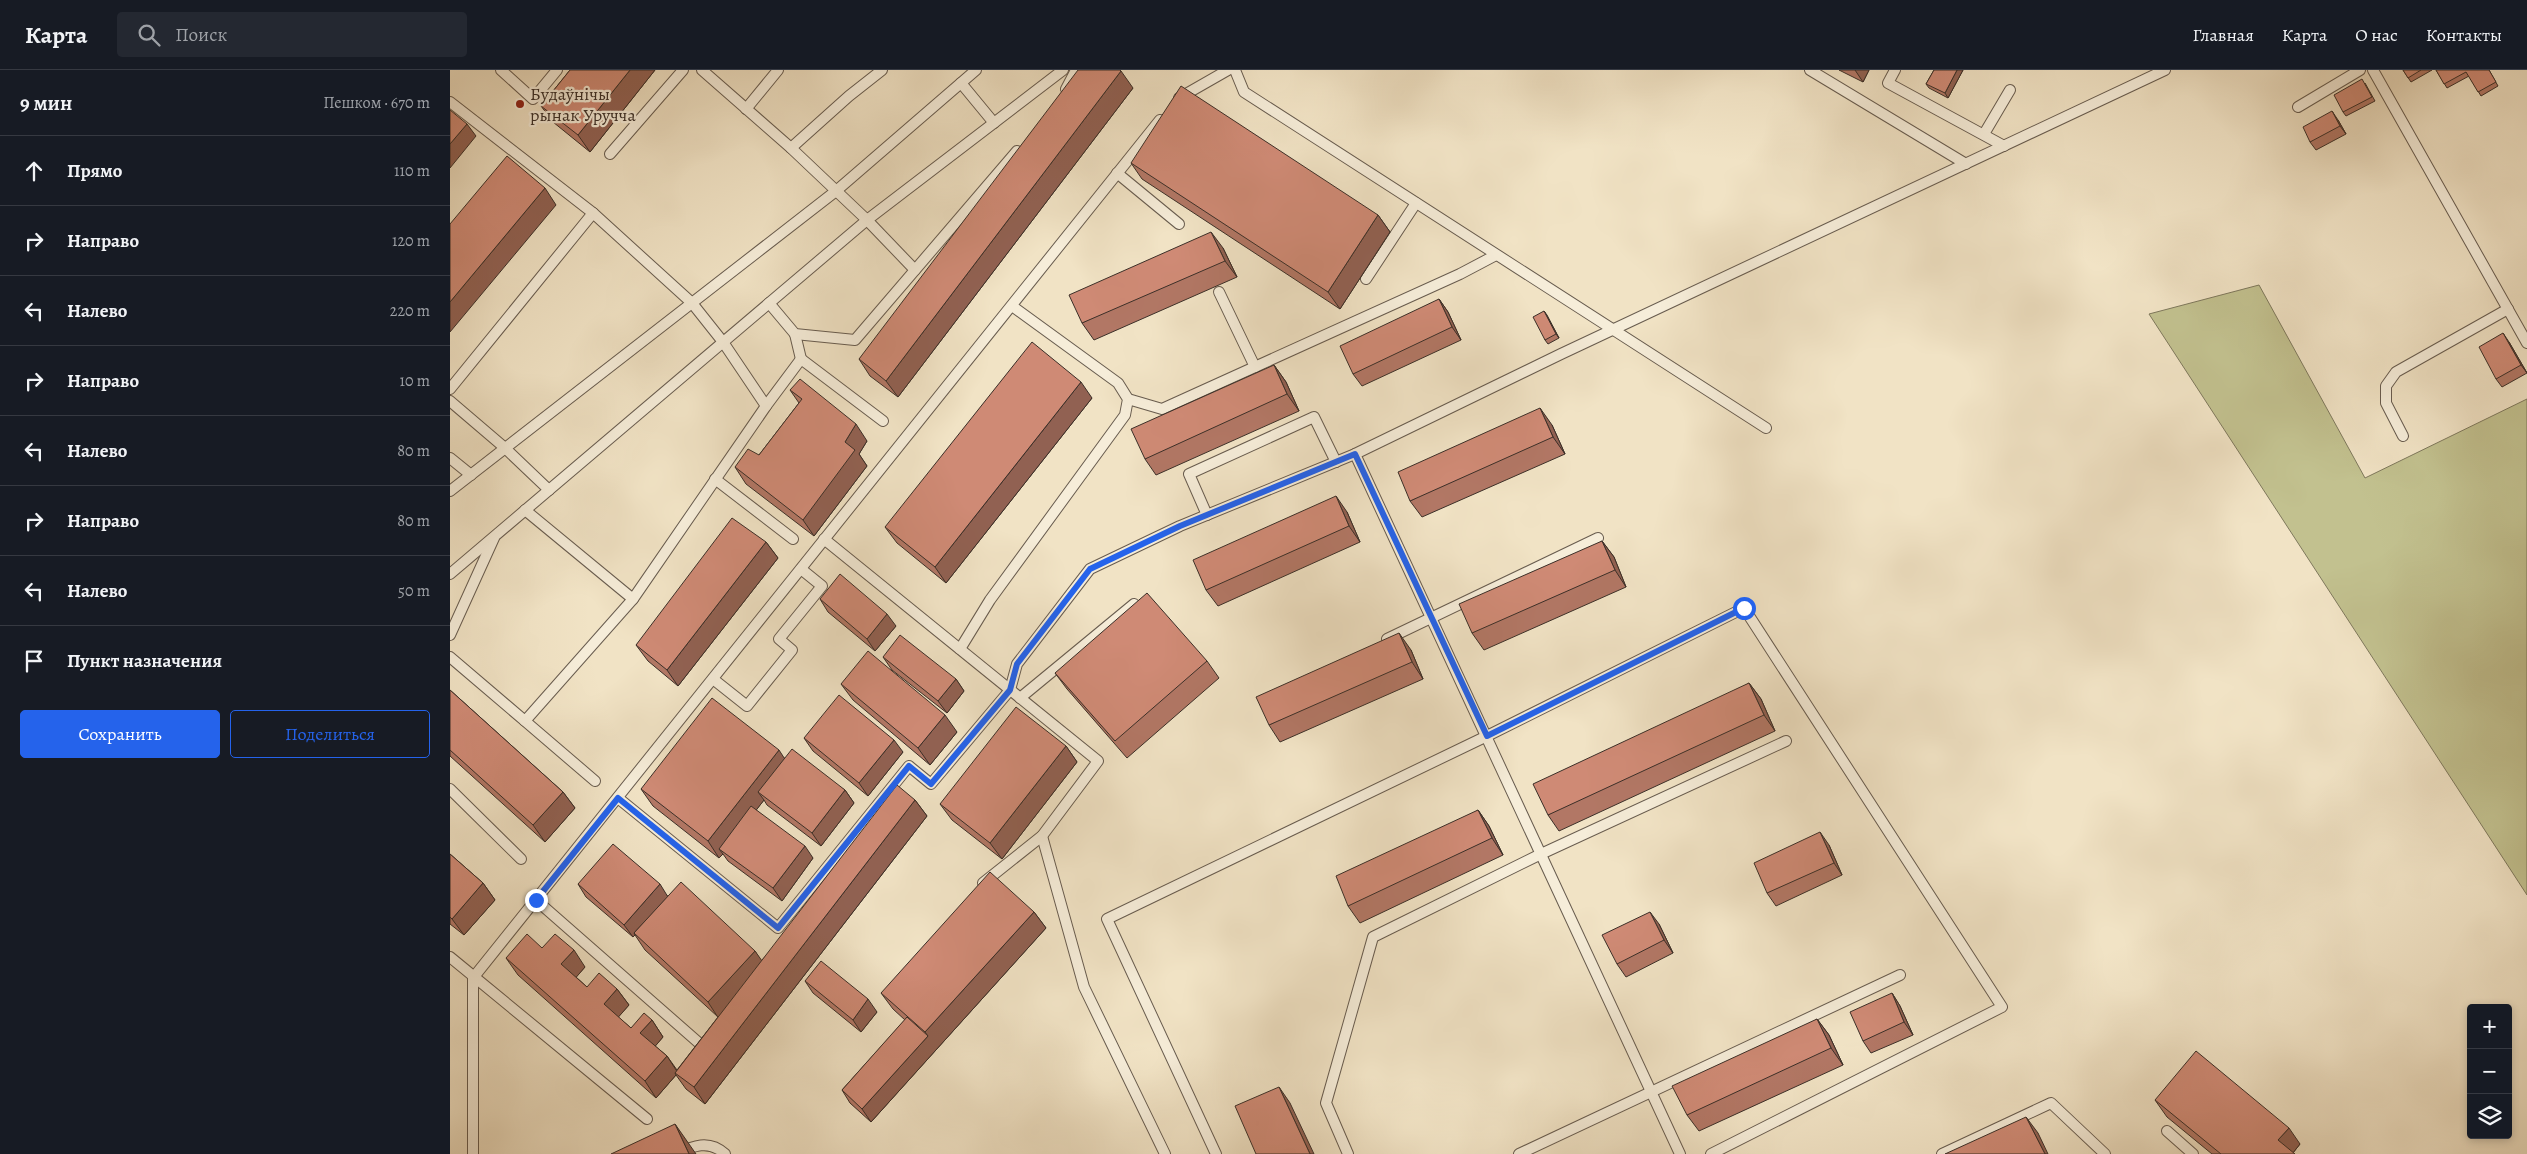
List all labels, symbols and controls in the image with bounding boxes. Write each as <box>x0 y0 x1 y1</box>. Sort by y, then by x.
search box <box>117 12 467 57</box>
text: Карта <box>25 19 87 51</box>
icon: search <box>135 21 163 49</box>
text: Поиск <box>175 22 227 48</box>
text: Главная <box>2193 23 2254 47</box>
text: Карта <box>2282 23 2327 47</box>
text: О нас <box>2355 23 2398 47</box>
text: Контакты <box>2426 23 2502 47</box>
place label: Будаўнічы рынак Уручча <box>530 82 636 127</box>
text: 9 мин <box>20 89 72 117</box>
text: Пешком · 670 m <box>323 92 430 114</box>
marker: Будаўнічы рынак Уручча <box>514 98 526 110</box>
icon: ahead <box>20 157 48 185</box>
text: Прямо <box>67 158 122 184</box>
text: 110 m <box>394 160 430 182</box>
icon: right <box>20 227 48 255</box>
text: Направо <box>67 228 139 254</box>
text: 120 m <box>392 230 430 252</box>
icon: left <box>20 297 48 325</box>
text: Налево <box>67 298 127 324</box>
text: 220 m <box>390 300 430 322</box>
icon: right <box>20 367 48 395</box>
text: Направо <box>67 368 139 394</box>
text: 10 m <box>400 370 430 392</box>
icon: left <box>20 437 48 465</box>
text: Налево <box>67 438 127 464</box>
text: 80 m <box>397 440 430 462</box>
icon: right <box>20 507 48 535</box>
text: Направо <box>67 508 139 534</box>
text: 80 m <box>397 510 430 532</box>
icon: left <box>20 577 48 605</box>
text: Налево <box>67 578 127 604</box>
text: 50 m <box>398 580 430 602</box>
route start <box>1733 597 1756 620</box>
icon: arrive <box>20 647 48 675</box>
text: Пункт назначения <box>67 648 222 674</box>
button: Сохранить <box>20 710 220 758</box>
button: Поделиться <box>230 710 430 758</box>
route end <box>525 889 548 912</box>
map controls <box>2467 1004 2512 1139</box>
button: + <box>2467 1004 2512 1049</box>
button: − <box>2467 1049 2512 1094</box>
button: layers <box>2467 1094 2512 1139</box>

